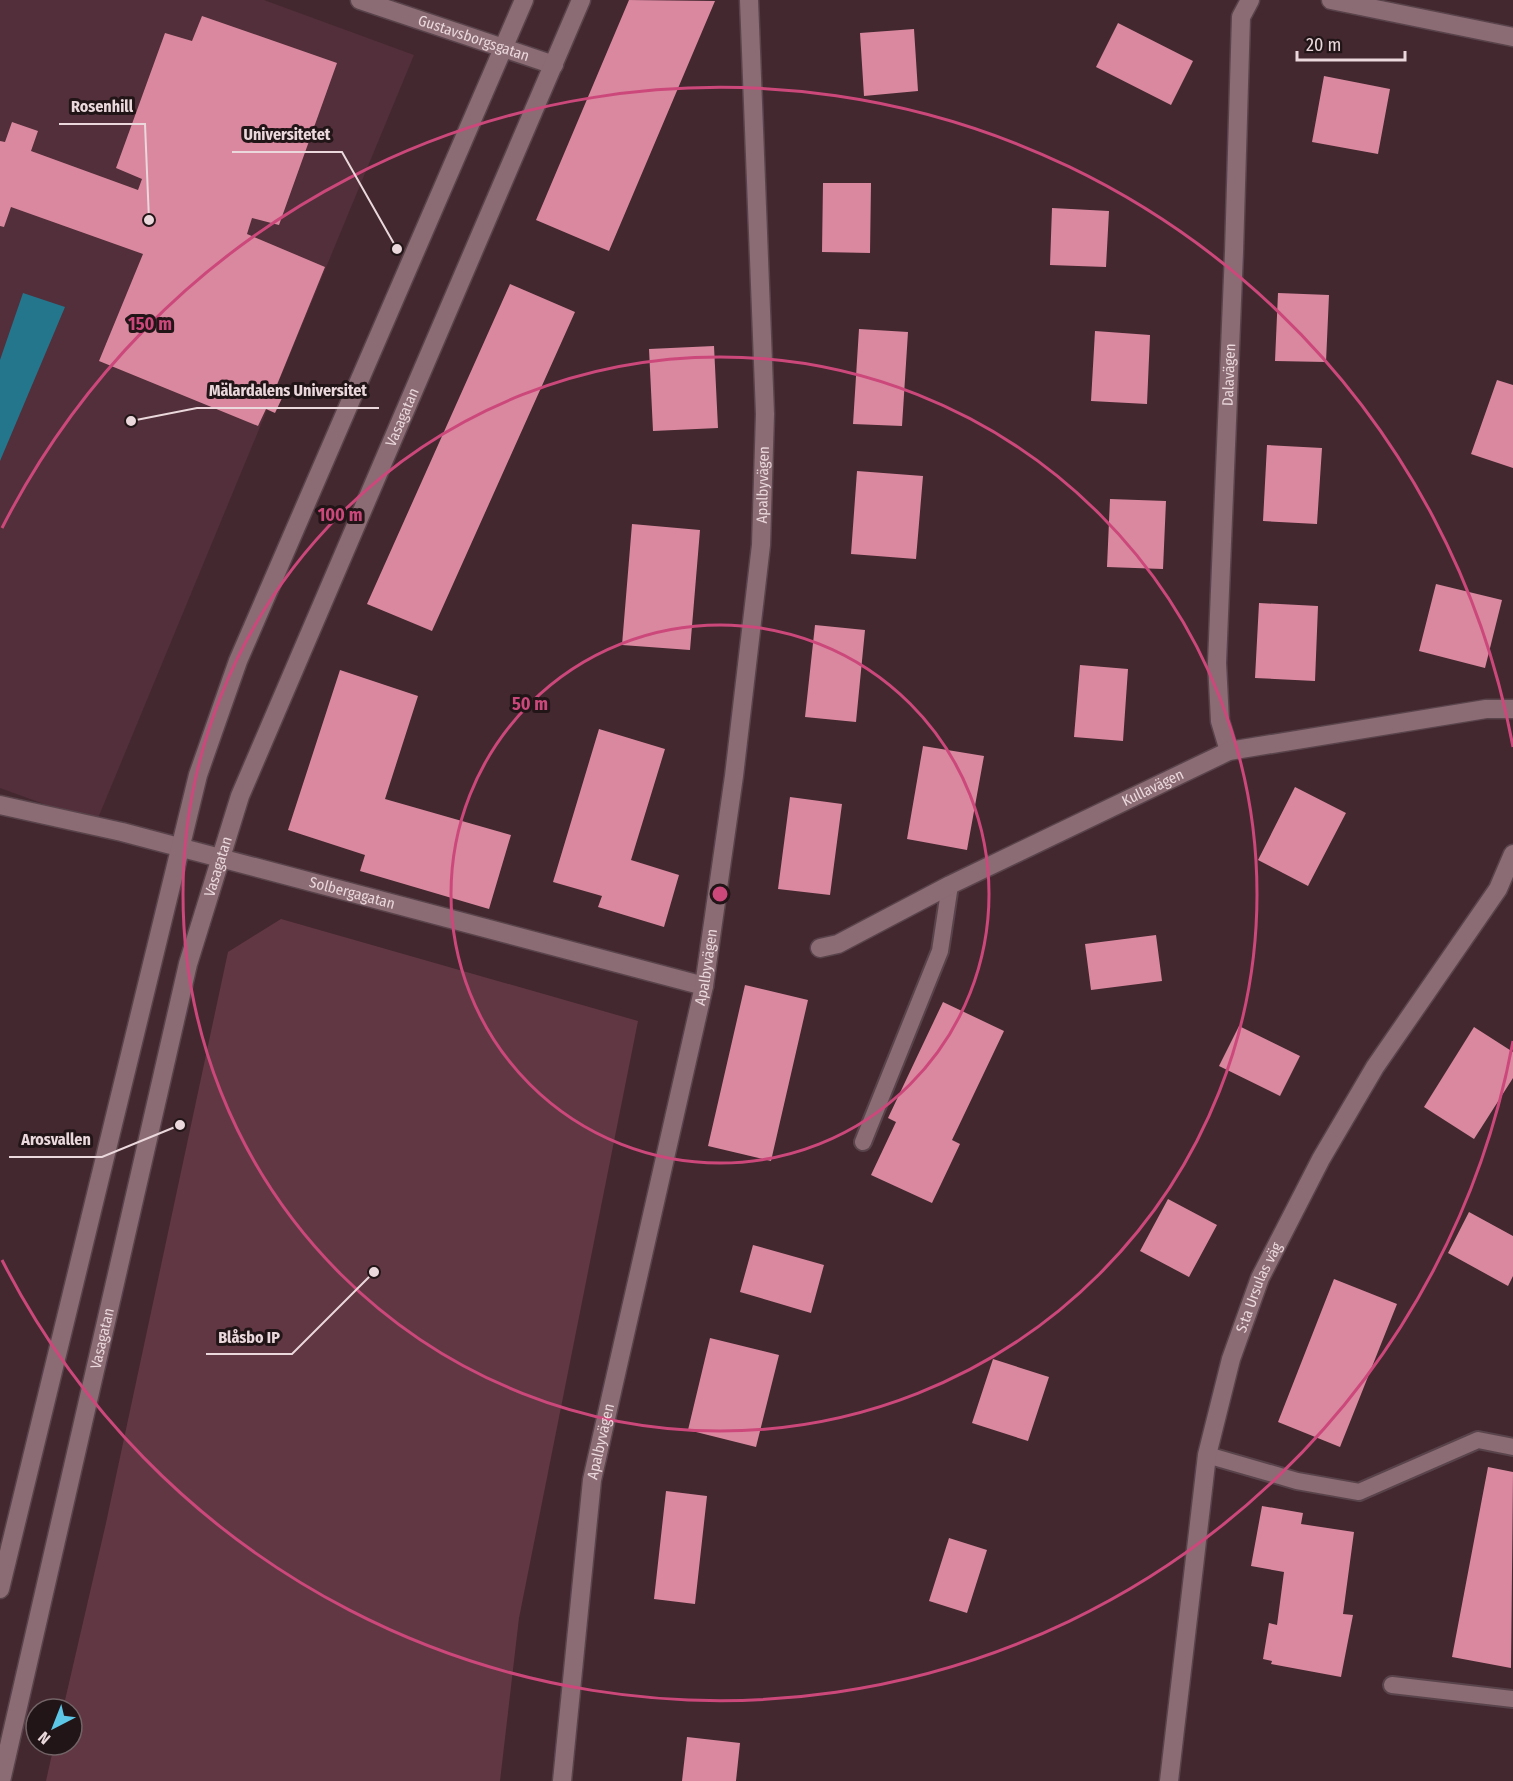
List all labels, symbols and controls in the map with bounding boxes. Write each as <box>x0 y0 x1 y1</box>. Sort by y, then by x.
street label: Gustavsborgsgatan <box>416 11 532 65</box>
scale bar <box>1297 24 1405 62</box>
text: 20 m <box>1306 34 1341 56</box>
callout: Rosenhill <box>59 90 145 124</box>
text: Rosenhill <box>71 97 134 116</box>
callout: Universitetet <box>232 118 342 152</box>
text: Universitetet <box>244 125 331 144</box>
text: 150 m <box>128 313 172 335</box>
street label: Dalavägen <box>1219 343 1239 406</box>
callout: Mälardalens Universitet <box>197 374 379 408</box>
text: Mälardalens Universitet <box>209 381 367 400</box>
street label: Vasagatan <box>382 385 423 449</box>
street label: Apalbyvägen <box>753 446 773 524</box>
text: 100 m <box>318 504 362 526</box>
text: 50 m <box>512 693 548 715</box>
street label: Kullavägen <box>1119 765 1187 810</box>
street label: Vasagatan <box>200 834 236 899</box>
street label: Solbergagatan <box>307 873 397 913</box>
centre of rings <box>710 884 730 904</box>
street label: Apalbyvägen <box>691 928 721 1007</box>
callout: Arosvallen <box>9 1123 102 1157</box>
text: Arosvallen <box>20 1130 91 1149</box>
street label: S:ta Ursulas väg <box>1232 1239 1286 1335</box>
street label: Vasagatan <box>87 1306 118 1371</box>
callout: Blåsbo IP <box>206 1320 292 1354</box>
text: Blåsbo IP <box>218 1328 280 1347</box>
street label: Apalbyvägen <box>583 1402 618 1481</box>
north arrow <box>24 1697 84 1757</box>
text: N <box>34 1728 54 1748</box>

